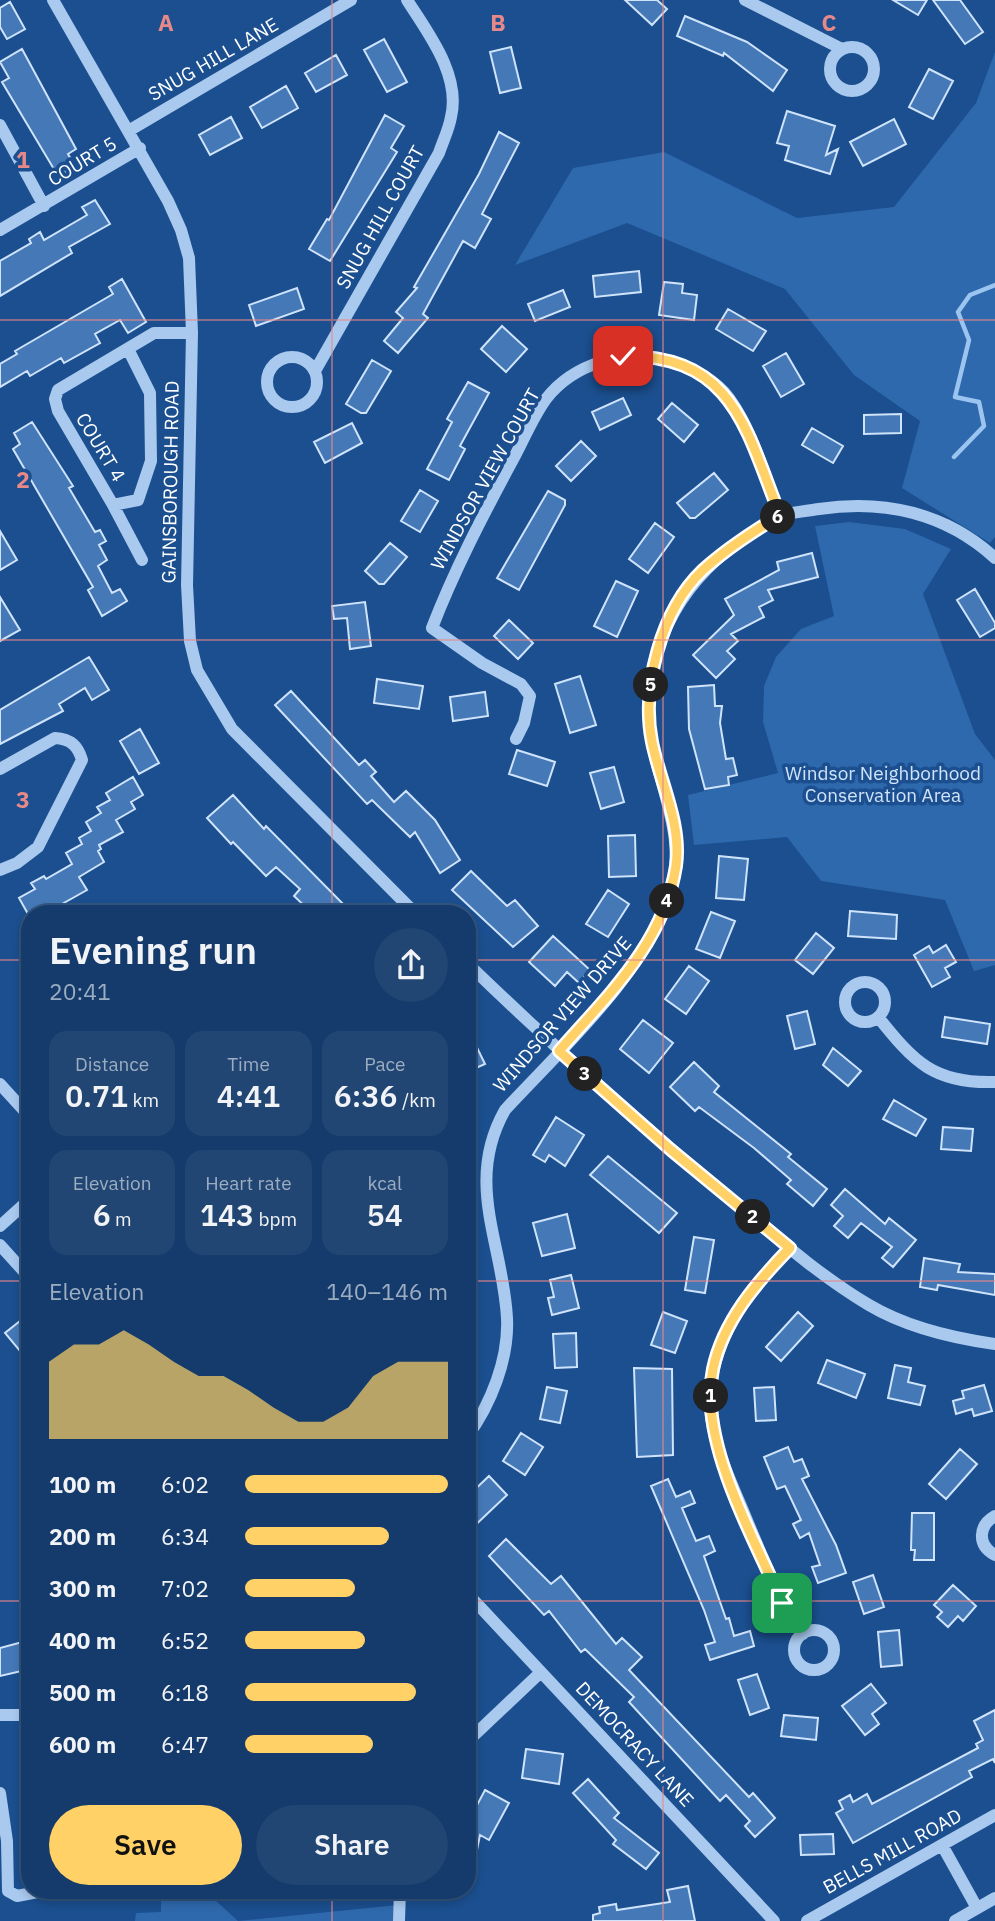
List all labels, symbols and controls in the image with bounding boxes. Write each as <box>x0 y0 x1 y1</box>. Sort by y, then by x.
text: B <box>490 7 506 37</box>
text: C <box>822 7 837 37</box>
street label: SNUG HILL LANE <box>144 13 282 105</box>
street label: COURT 5 <box>43 131 121 191</box>
street label: SNUG HILL COURT <box>331 141 429 293</box>
text: 1 <box>16 144 30 174</box>
pin <box>593 326 653 386</box>
icon: check <box>604 337 642 375</box>
street label: GAINSBOROUGH ROAD <box>156 380 184 584</box>
street label: WINDSOR VIEW COURT <box>425 384 545 574</box>
street label: COURT 4 <box>71 408 131 486</box>
text: 2 <box>16 464 30 494</box>
pin: 6 <box>760 500 796 534</box>
text: 6 <box>772 504 783 528</box>
pin: 5 <box>634 668 668 702</box>
text: 5 <box>645 672 656 696</box>
park label: Windsor Neighborhood Conservation Area <box>785 761 981 807</box>
text: 3 <box>16 784 30 814</box>
pin: 4 <box>650 884 684 918</box>
text: 4 <box>661 888 672 912</box>
text: Evening run <box>49 925 257 974</box>
button: share <box>374 928 448 1002</box>
street label: WINDSOR VIEW DRIVE <box>488 931 636 1097</box>
text: 20:41 <box>49 976 111 1006</box>
text: Distance <box>75 1052 149 1076</box>
text: Time <box>227 1052 270 1076</box>
text: Pace <box>364 1052 406 1076</box>
pin: 3 <box>568 1056 602 1092</box>
text: 3 <box>579 1061 590 1085</box>
text: 0.71 <box>65 1076 128 1115</box>
text: 4:41 <box>217 1076 280 1115</box>
text: 6:36 <box>334 1076 397 1115</box>
text: km <box>128 1088 159 1112</box>
text: /km <box>397 1088 436 1112</box>
text: Elevation <box>73 1171 152 1195</box>
text: Heart rate <box>205 1171 292 1195</box>
text: kcal <box>368 1171 402 1195</box>
text: 6 <box>93 1195 111 1234</box>
text: 143 <box>200 1195 254 1234</box>
text: 54 <box>367 1195 403 1234</box>
pin: 2 <box>736 1200 770 1234</box>
text: 2 <box>747 1204 758 1228</box>
text: m <box>111 1207 132 1231</box>
text: bpm <box>254 1207 297 1231</box>
text: Elevation <box>49 1276 144 1306</box>
text: 140–146 m <box>326 1276 448 1306</box>
pin: 1 <box>694 1378 728 1414</box>
text: 1 <box>705 1383 716 1407</box>
text: 100 m <box>49 1469 116 1499</box>
text: 6:02 <box>161 1469 209 1499</box>
text: 200 m <box>49 1521 116 1551</box>
text: 6:34 <box>161 1521 209 1551</box>
text: 300 m <box>49 1573 116 1603</box>
text: 7:02 <box>161 1573 209 1603</box>
pin <box>752 1573 812 1633</box>
icon: arrive <box>763 1584 801 1622</box>
text: 400 m <box>49 1625 116 1655</box>
text: 6:52 <box>161 1625 209 1655</box>
street label: DEMOCRACY LANE <box>571 1676 699 1812</box>
text: 500 m <box>49 1677 116 1707</box>
text: 6:18 <box>161 1677 209 1707</box>
text: 600 m <box>49 1729 116 1759</box>
text: 6:47 <box>161 1729 209 1759</box>
street label: BELLS MILL ROAD <box>819 1803 965 1899</box>
button: Save <box>49 1805 242 1885</box>
button: Share <box>256 1805 448 1885</box>

